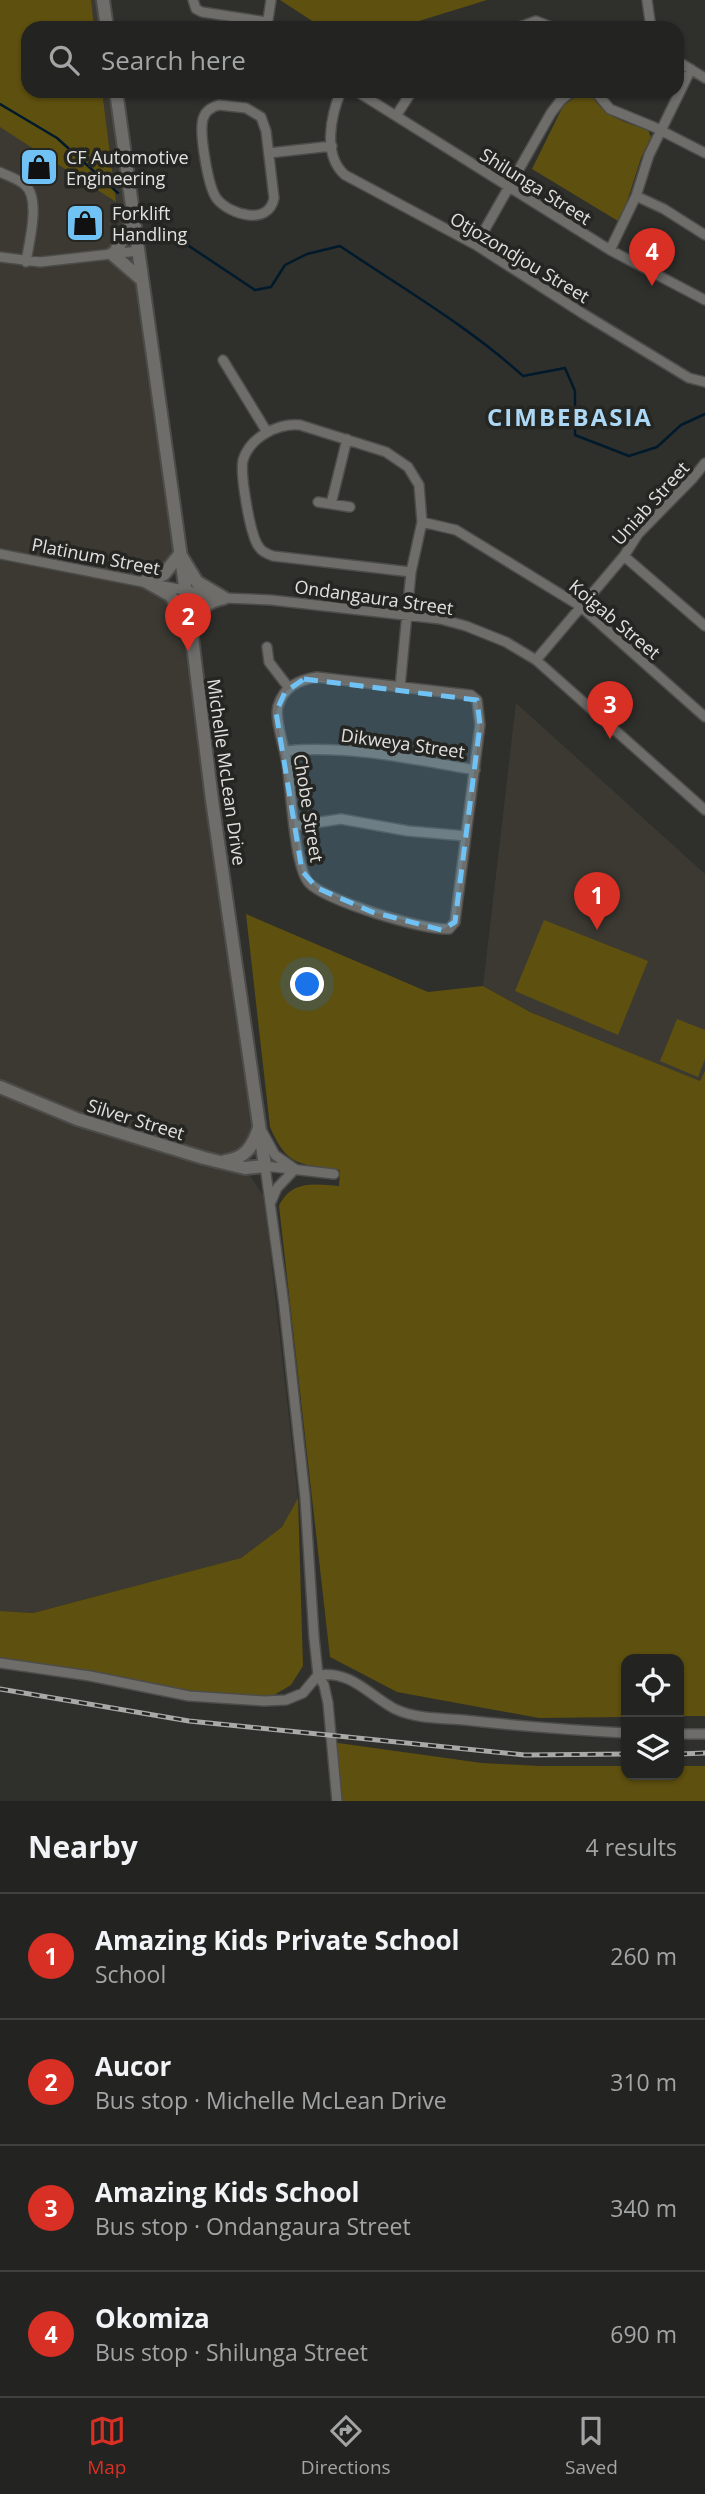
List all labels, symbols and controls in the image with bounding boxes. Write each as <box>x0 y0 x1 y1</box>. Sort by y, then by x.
search box <box>21 21 684 98</box>
icon: search <box>45 41 83 79</box>
text: Search here <box>101 42 246 78</box>
street label: Shilunga Street <box>476 142 596 230</box>
place label: CF Automotive Engineering <box>66 145 189 190</box>
shop icon: CF Automotive Engineering <box>18 146 60 188</box>
place label: Forklift Handling <box>112 201 187 246</box>
shop icon: Forklift Handling <box>64 202 106 244</box>
street label: Otjozondjou Street <box>446 206 594 308</box>
pin: 4 <box>629 228 675 286</box>
district label: CIMBEBASIA <box>487 400 653 433</box>
street label: Uniab Street <box>606 456 694 550</box>
street label: Platinum Street <box>30 532 162 580</box>
street label: Ondangaura Street <box>293 574 455 620</box>
street label: Koigab Street <box>564 574 666 664</box>
pin: 2 <box>165 593 211 651</box>
street label: Michelle McLean Drive <box>202 677 252 867</box>
pin: 3 <box>587 681 633 739</box>
street label: Dikweya Street <box>339 722 467 764</box>
street label: Chobe Street <box>289 752 329 864</box>
pin: 1 <box>574 872 620 930</box>
your location <box>290 967 324 1001</box>
street label: Silver Street <box>84 1093 188 1145</box>
map controls <box>621 1654 684 1780</box>
button: locate <box>621 1654 684 1717</box>
button: layers <box>621 1717 684 1780</box>
text: Nearby <box>28 1826 138 1867</box>
text: 4 results <box>586 1831 677 1863</box>
text: Amazing Kids Private School <box>95 1922 460 1958</box>
text: 1 <box>44 1940 58 1972</box>
text: 260 m <box>610 1940 677 1972</box>
text: School <box>95 1958 166 1990</box>
text: Aucor <box>95 2048 171 2084</box>
text: 2 <box>44 2066 58 2098</box>
text: 310 m <box>610 2066 677 2098</box>
text: Bus stop · Michelle McLean Drive <box>95 2084 447 2116</box>
text: Amazing Kids School <box>95 2174 360 2210</box>
text: 3 <box>44 2192 58 2224</box>
text: 340 m <box>610 2192 677 2224</box>
text: Bus stop · Ondangaura Street <box>95 2210 411 2242</box>
text: Okomiza <box>95 2300 210 2336</box>
text: 4 <box>44 2318 58 2350</box>
text: 690 m <box>610 2318 677 2350</box>
text: Bus stop · Shilunga Street <box>95 2336 368 2368</box>
tab: Map <box>87 2412 126 2480</box>
tab: Directions <box>301 2412 391 2480</box>
tab: Saved <box>565 2412 618 2480</box>

